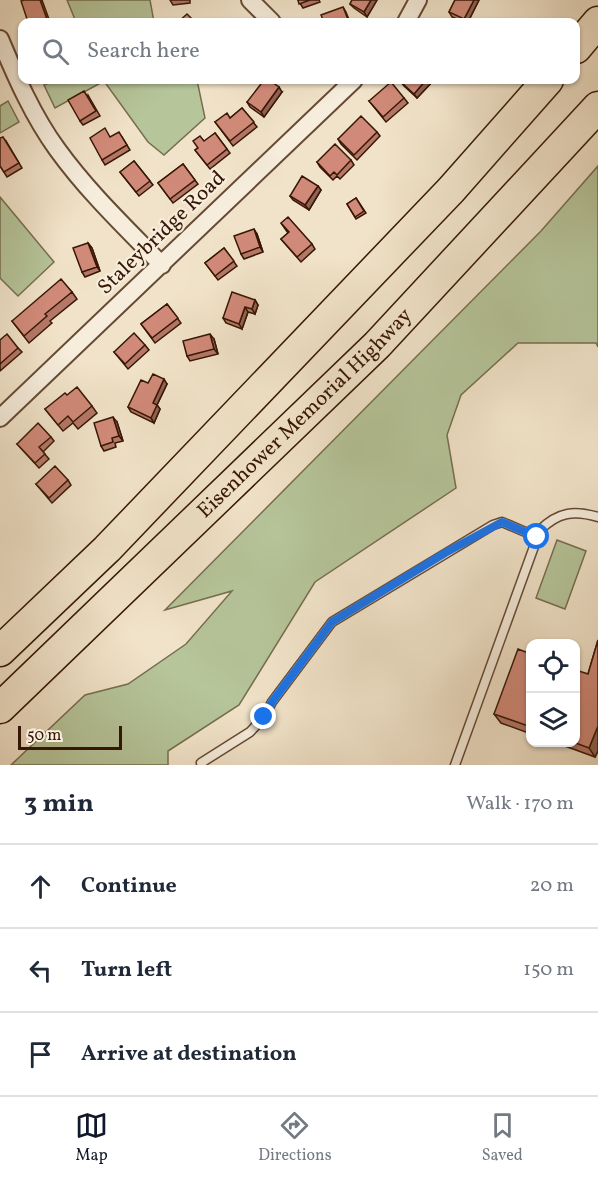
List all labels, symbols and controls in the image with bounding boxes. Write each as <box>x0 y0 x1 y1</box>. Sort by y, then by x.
search box <box>18 18 580 84</box>
icon: search <box>39 35 72 68</box>
text: Search here <box>87 36 200 67</box>
street label: Staleybridge Road <box>92 164 232 302</box>
street label: Eisenhower Memorial Highway <box>191 301 419 525</box>
route start <box>523 523 549 549</box>
map controls <box>526 639 580 747</box>
button: locate <box>526 639 580 693</box>
button: layers <box>526 693 580 747</box>
route end <box>250 703 276 729</box>
scale bar <box>18 723 122 750</box>
text: 50 m <box>27 725 61 747</box>
text: 3 min <box>24 786 94 822</box>
text: Walk · 170 m <box>466 790 574 818</box>
icon: ahead <box>24 870 57 903</box>
text: Continue <box>81 871 177 902</box>
text: 20 m <box>530 872 574 900</box>
icon: left <box>24 954 57 987</box>
text: Turn left <box>81 955 172 986</box>
text: 150 m <box>523 956 574 984</box>
icon: arrive <box>24 1038 57 1071</box>
text: Arrive at destination <box>81 1039 297 1070</box>
tab: Map <box>75 1109 108 1167</box>
tab: Directions <box>258 1109 332 1167</box>
tab: Saved <box>482 1109 523 1167</box>

